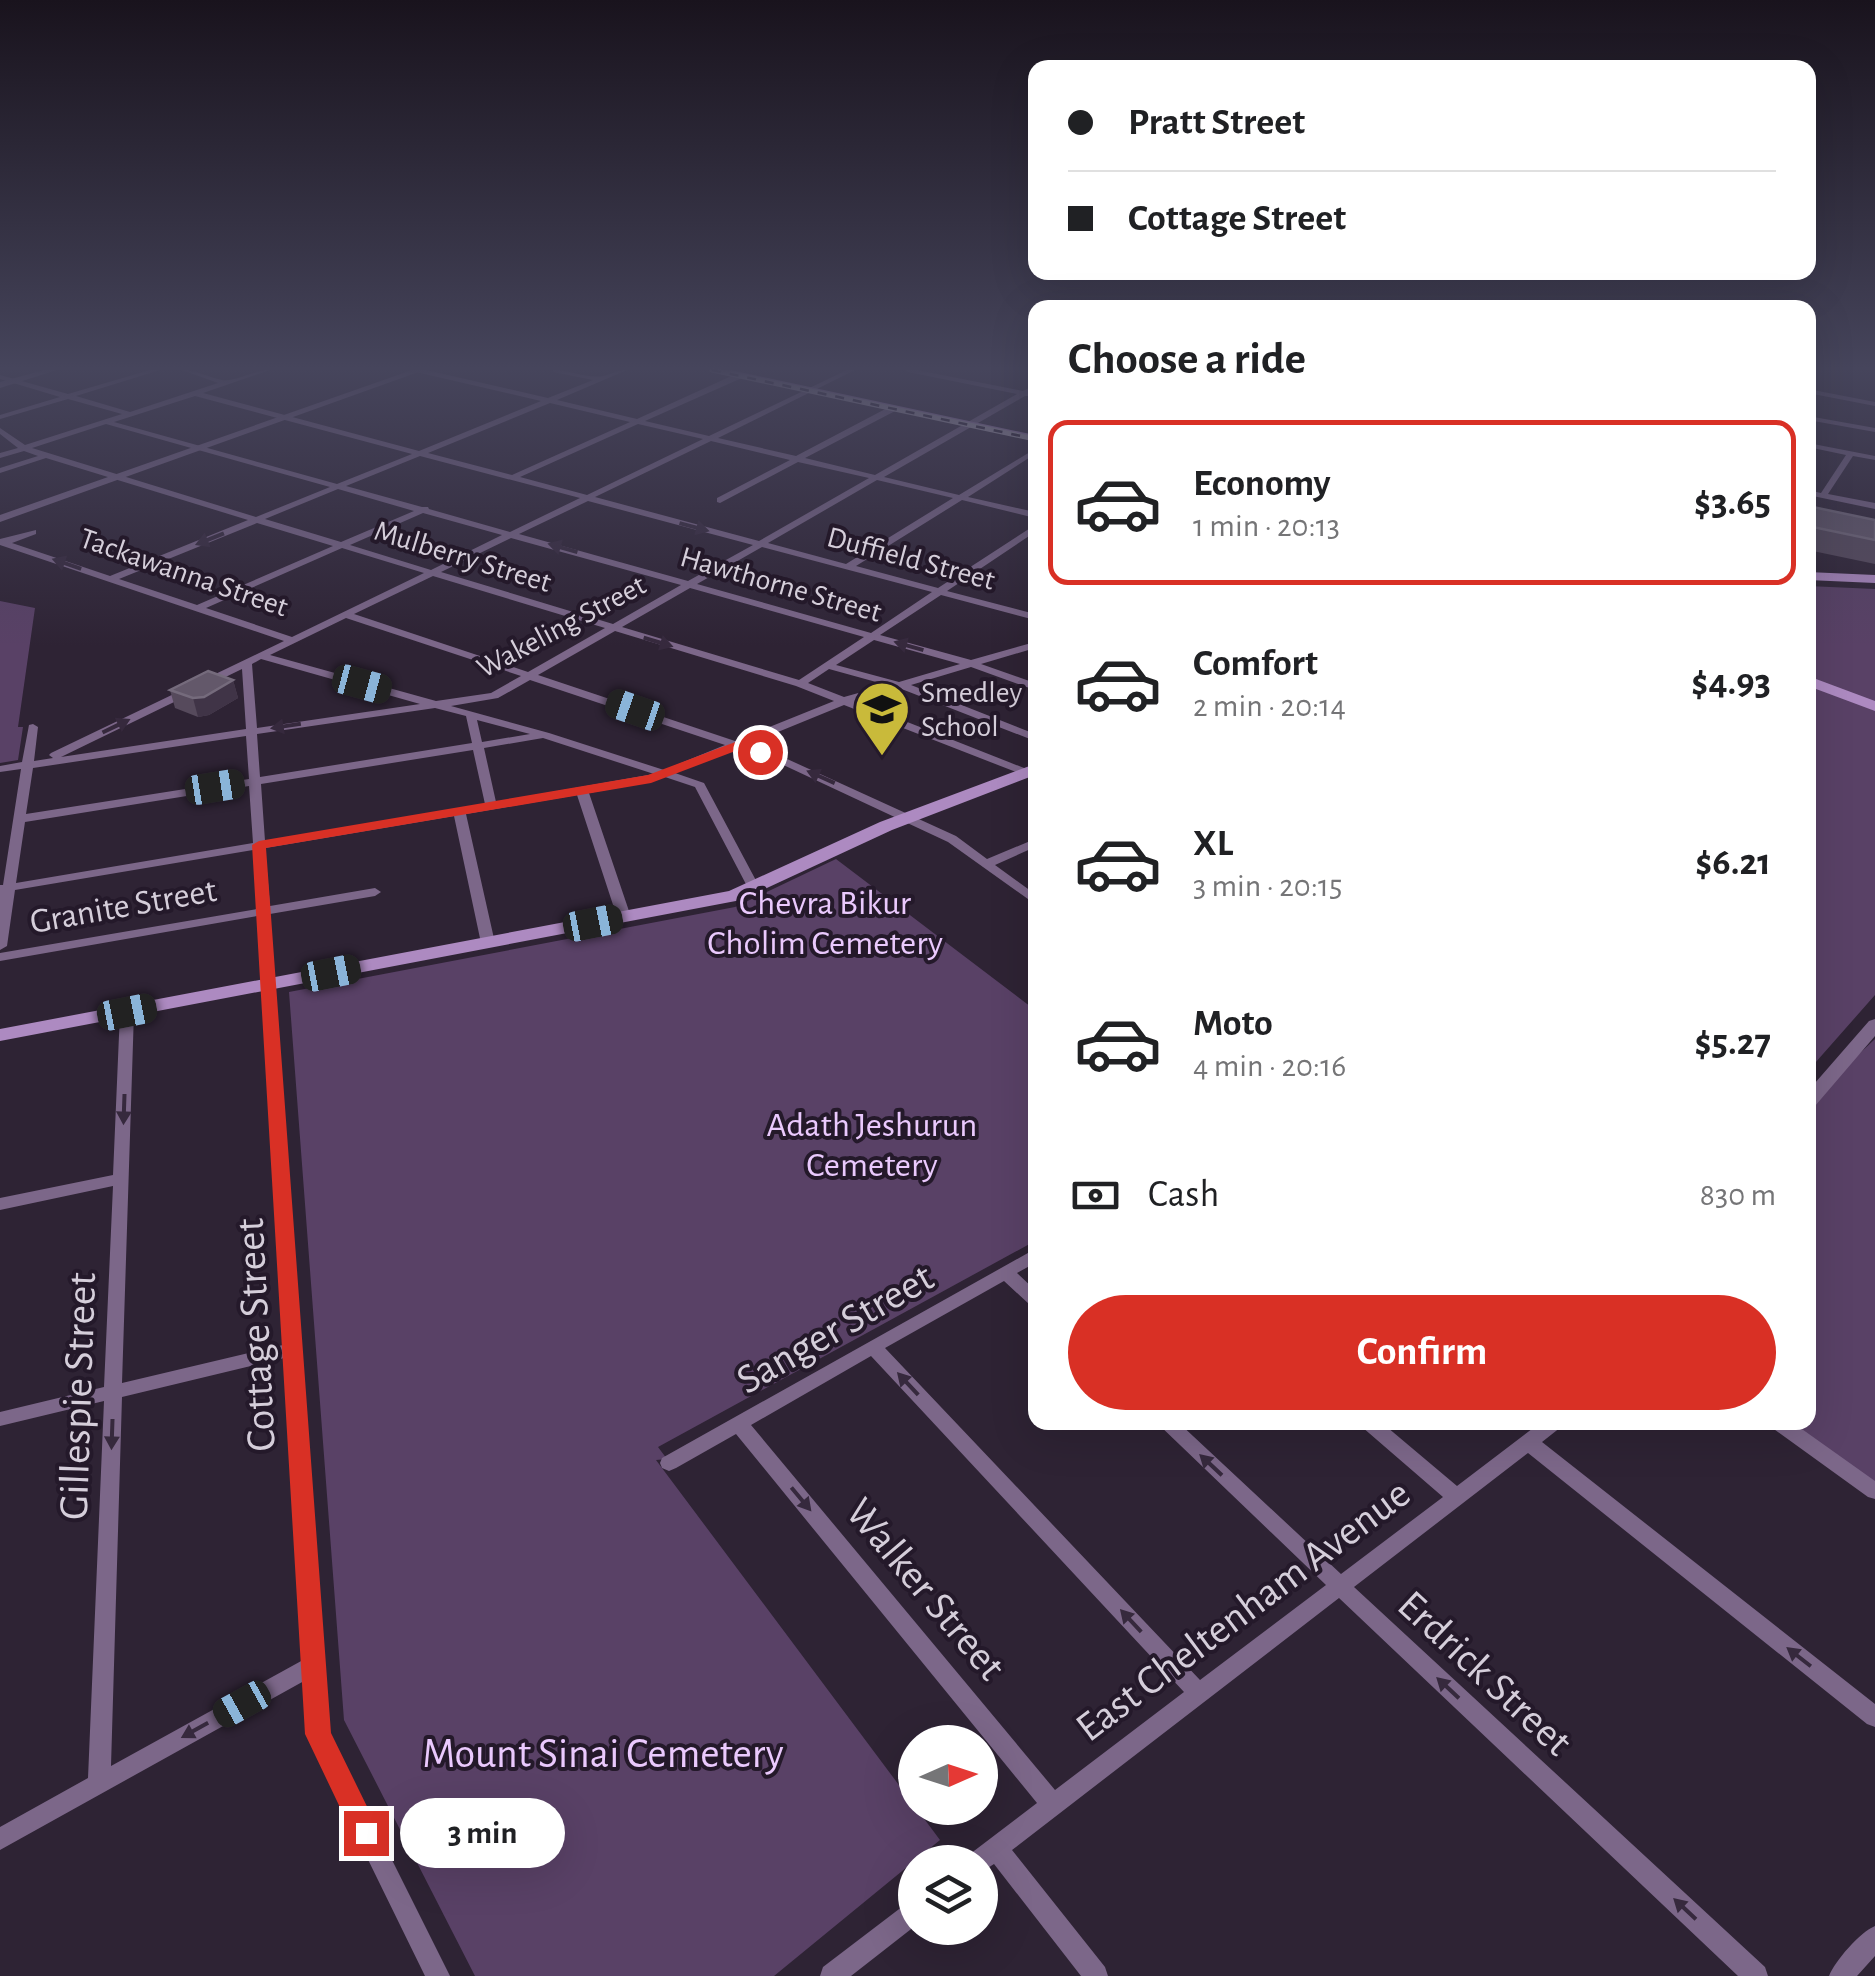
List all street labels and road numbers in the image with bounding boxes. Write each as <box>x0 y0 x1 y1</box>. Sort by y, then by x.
street label: Mulberry Street <box>371 516 555 598</box>
street label: Duffield Street <box>824 522 998 596</box>
street label: Tackawanna Street <box>76 523 292 623</box>
street label: Hawthorne Street <box>677 542 885 628</box>
street label: Wakeling Street <box>472 570 651 684</box>
street label: Granite Street <box>27 873 219 940</box>
street label: Cottage Street <box>229 1217 283 1453</box>
street label: Sanger Street <box>730 1256 940 1402</box>
street label: Gillespie Street <box>53 1272 103 1521</box>
street label: East Cheltenham Avenue <box>1069 1472 1418 1749</box>
street label: Walker Street <box>838 1491 1013 1688</box>
street label: Erdrick Street <box>1390 1583 1579 1764</box>

